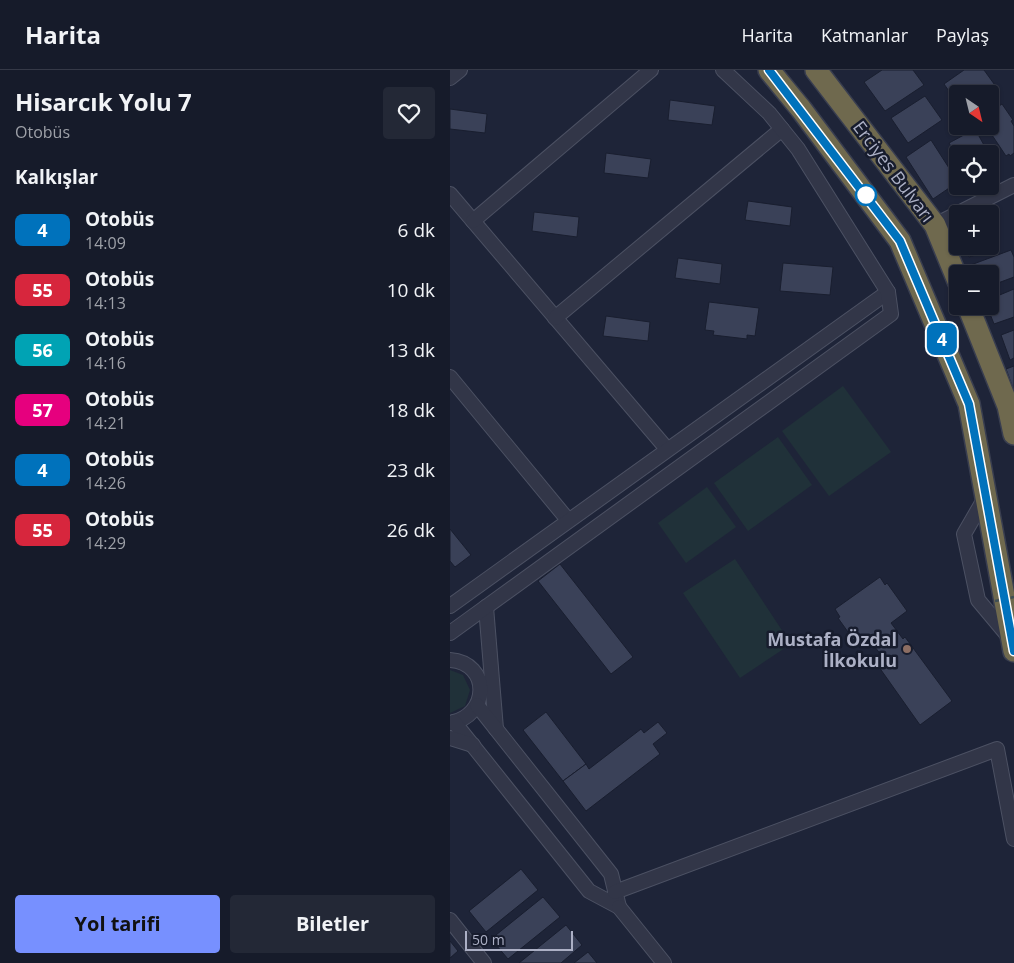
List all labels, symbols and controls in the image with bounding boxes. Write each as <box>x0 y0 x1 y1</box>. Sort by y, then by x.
text: Harita <box>25 18 101 51</box>
text: Harita <box>741 23 793 47</box>
text: Katmanlar <box>821 23 908 47</box>
text: Paylaş <box>936 23 989 47</box>
text: Hisarcık Yolu 7 <box>15 85 192 118</box>
north arrow <box>949 85 999 135</box>
map controls <box>949 85 999 315</box>
button: heart <box>383 87 435 139</box>
street label: Erciyes Bulvarı <box>848 115 940 227</box>
text: Otobüs <box>15 121 70 143</box>
button: locate <box>949 145 999 195</box>
text: Kalkışlar <box>15 164 98 190</box>
unlabelled marker <box>855 184 877 206</box>
button: + <box>949 205 999 255</box>
text: Otobüs <box>85 206 154 232</box>
text: 6 dk <box>398 217 435 243</box>
text: 4 <box>37 218 48 242</box>
text: 14:09 <box>85 232 126 254</box>
button: − <box>949 265 999 315</box>
text: Otobüs <box>85 266 154 292</box>
text: 10 dk <box>387 277 435 303</box>
text: 55 <box>32 278 53 302</box>
text: 14:13 <box>85 292 126 314</box>
line badge: 4 <box>926 323 958 355</box>
text: Otobüs <box>85 326 154 352</box>
text: 4 <box>937 327 947 351</box>
text: 13 dk <box>387 337 435 363</box>
text: 56 <box>32 338 53 362</box>
text: 14:16 <box>85 352 126 374</box>
text: Otobüs <box>85 386 154 412</box>
text: 18 dk <box>387 397 435 423</box>
text: 57 <box>32 398 53 422</box>
text: 14:21 <box>85 412 126 434</box>
text: Otobüs <box>85 446 154 472</box>
text: 23 dk <box>387 457 435 483</box>
text: 4 <box>37 458 48 482</box>
text: 14:26 <box>85 472 126 494</box>
text: Otobüs <box>85 506 154 532</box>
text: 26 dk <box>387 517 435 543</box>
text: 55 <box>32 518 53 542</box>
text: 14:29 <box>85 532 126 554</box>
place label: Mustafa Özdal İlkokulu <box>767 627 897 672</box>
marker: Mustafa Özdal İlkokulu <box>901 643 913 655</box>
button: Yol tarifi <box>15 895 220 953</box>
button: Biletler <box>230 895 435 953</box>
scale bar <box>465 928 572 951</box>
text: 50 m <box>472 930 505 949</box>

